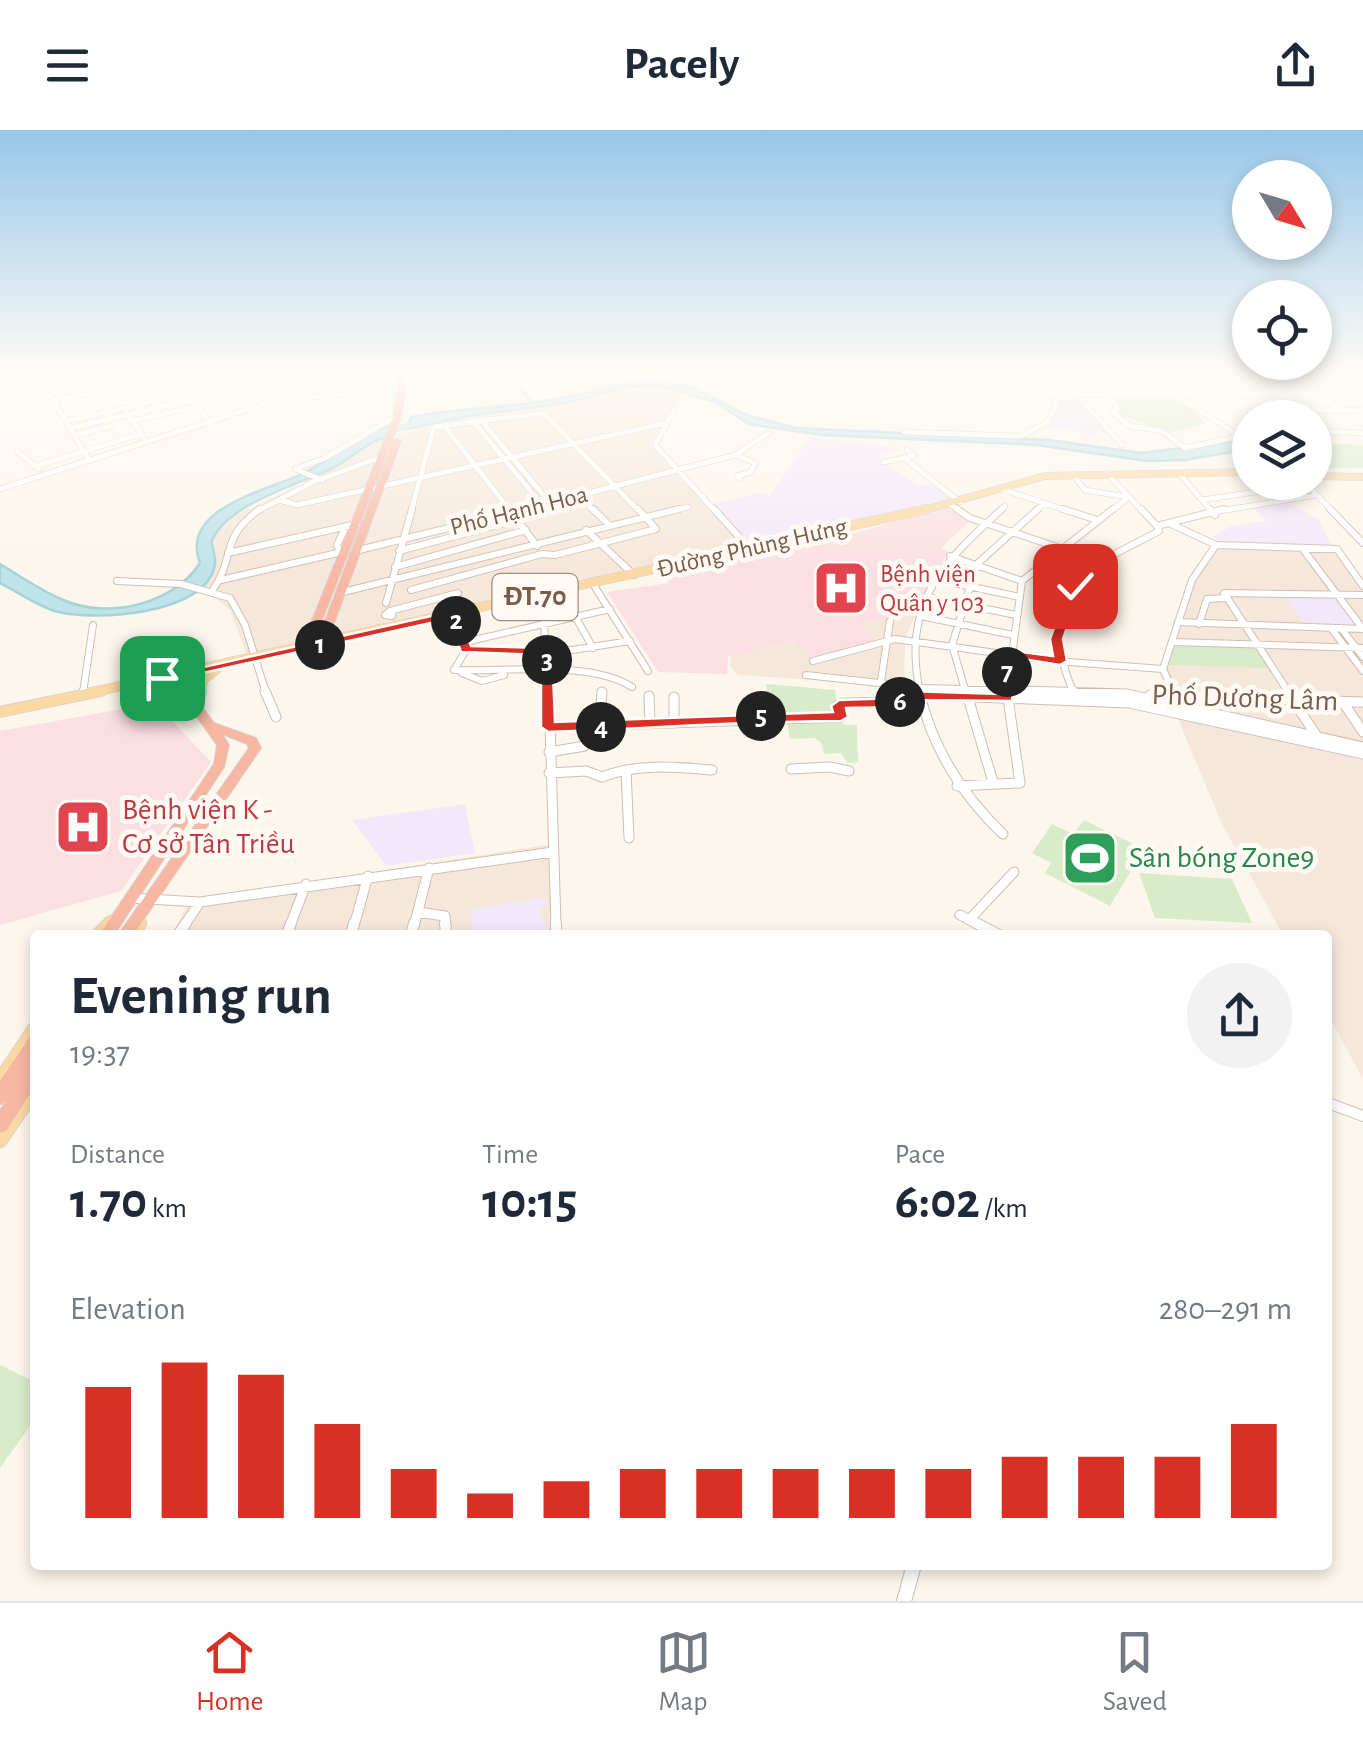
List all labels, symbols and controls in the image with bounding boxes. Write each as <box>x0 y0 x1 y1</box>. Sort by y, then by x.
icon: menu <box>40 38 95 93</box>
icon: share <box>1268 38 1323 93</box>
text: Pacely <box>624 42 739 87</box>
north arrow <box>1232 160 1332 260</box>
map controls <box>1232 160 1332 500</box>
button: locate <box>1232 280 1332 380</box>
button: layers <box>1232 400 1332 500</box>
street label: Phố Hạnh Hoa <box>448 482 590 540</box>
street label: Đường Phùng Hưng <box>654 514 850 582</box>
pin <box>1033 544 1118 629</box>
hospital icon: Bệnh viện Quân y 103 <box>811 558 871 618</box>
icon: check <box>1048 559 1103 614</box>
place label: Bệnh viện Quân y 103 <box>880 562 984 616</box>
road number: ĐT.70 <box>492 574 578 620</box>
pin: 2 <box>431 596 481 646</box>
text: 2 <box>449 607 463 635</box>
pin: 1 <box>295 620 345 670</box>
text: 1 <box>315 631 325 659</box>
pin: 3 <box>522 635 572 685</box>
pin <box>120 636 205 721</box>
text: 3 <box>541 646 553 674</box>
pin: 7 <box>982 647 1032 697</box>
icon: arrive <box>135 651 190 706</box>
text: 7 <box>1001 658 1013 686</box>
pin: 6 <box>875 677 925 727</box>
street label: Phố Dương Lâm <box>1151 680 1339 716</box>
text: 6 <box>893 688 907 716</box>
pin: 5 <box>736 691 786 741</box>
pin: 4 <box>576 702 626 752</box>
text: 5 <box>755 702 767 730</box>
text: 4 <box>594 713 608 741</box>
place label: Bệnh viện K - Cơ sở Tân Triều <box>122 795 295 859</box>
hospital icon: Bệnh viện K - Cơ sở Tân Triều <box>53 797 113 857</box>
sports icon: Sân bóng Zone9 <box>1060 828 1120 888</box>
place label: Sân bóng Zone9 <box>1129 843 1314 873</box>
button: share <box>1187 963 1292 1068</box>
text: Evening run <box>70 969 332 1024</box>
text: 19:37 <box>70 1037 130 1069</box>
text: Distance <box>70 1141 165 1169</box>
text: Time <box>482 1141 538 1169</box>
text: Pace <box>895 1141 945 1169</box>
text: 1.70 <box>70 1177 147 1227</box>
text: 10:15 <box>482 1177 577 1227</box>
text: 6:02 <box>895 1177 980 1227</box>
text: km <box>147 1195 187 1223</box>
text: /km <box>980 1195 1028 1223</box>
text: Elevation <box>70 1293 186 1325</box>
text: 280–291 m <box>1159 1293 1292 1325</box>
tab: Home <box>196 1625 263 1719</box>
tab: Map <box>656 1625 711 1719</box>
tab: Saved <box>1103 1625 1167 1719</box>

